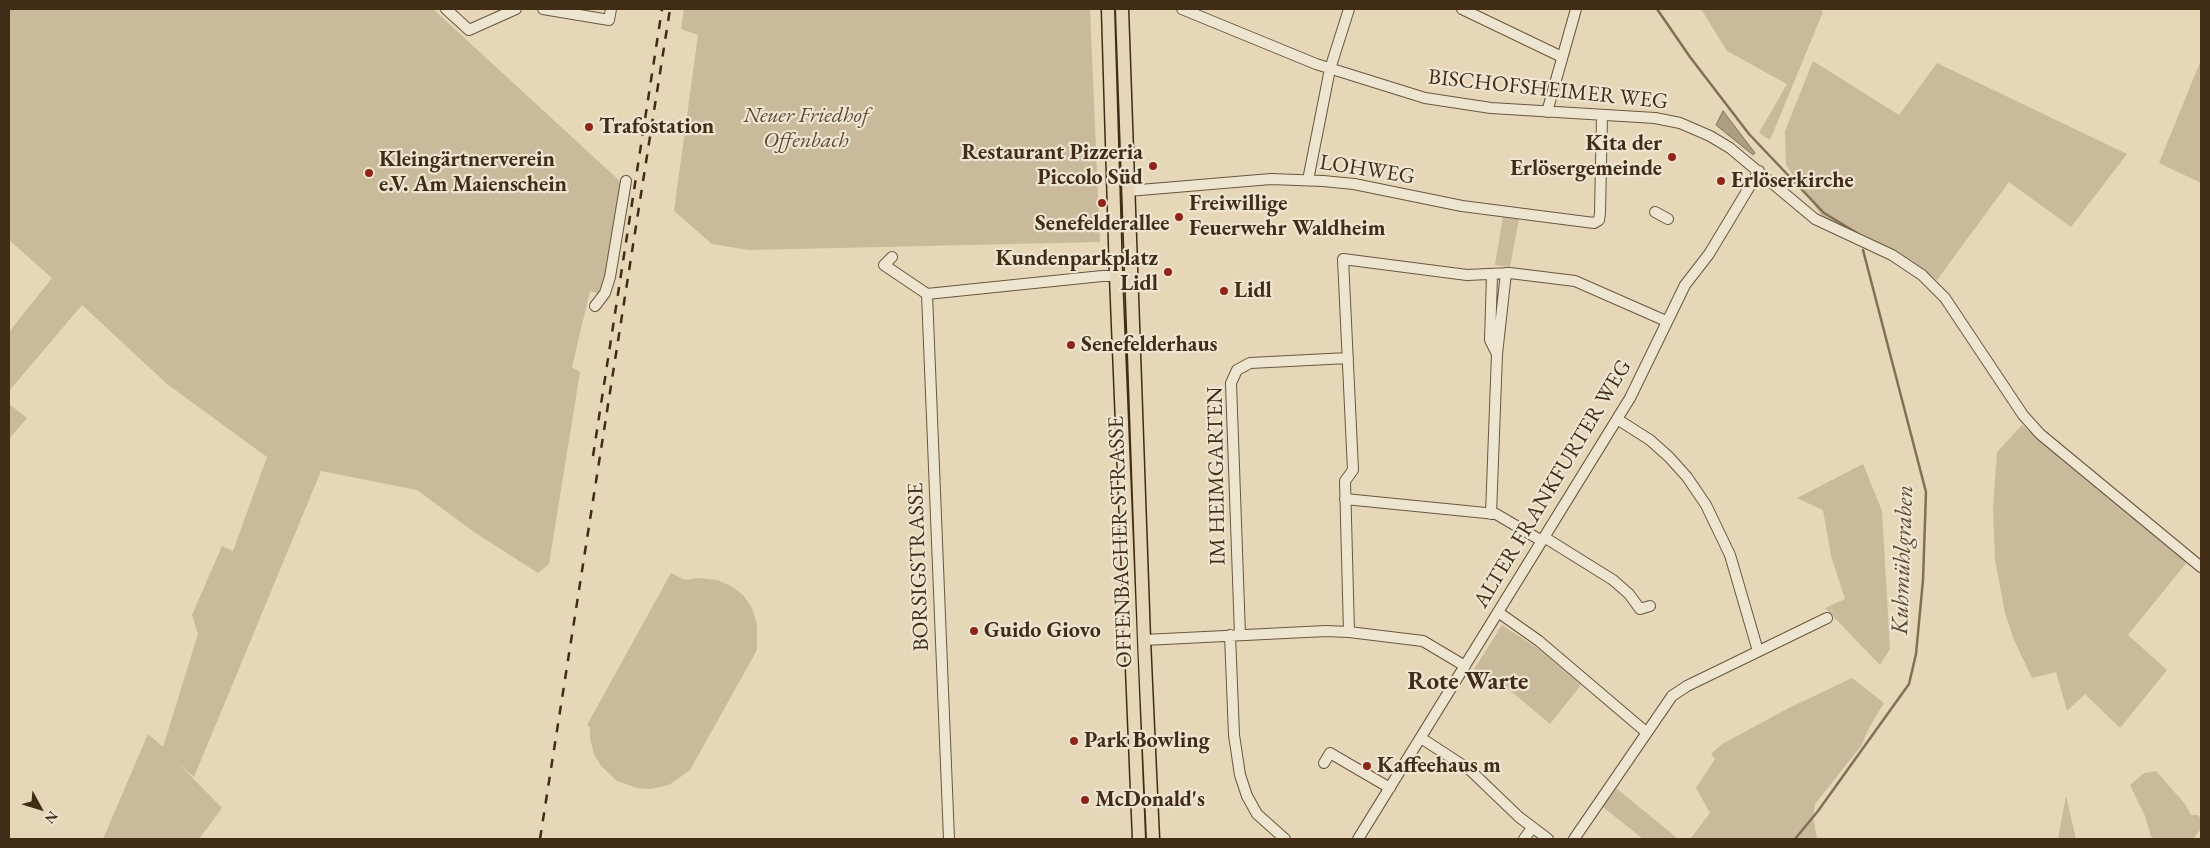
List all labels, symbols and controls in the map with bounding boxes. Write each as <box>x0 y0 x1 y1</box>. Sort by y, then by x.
street label: BISCHOFSHEIMER WEG <box>1427 64 1669 116</box>
park label: Neuer Friedhof Offenbach <box>743 103 869 154</box>
place label: Trafostation <box>599 114 714 140</box>
marker: Trafostation <box>583 121 595 133</box>
place label: Kita der Erlösergemeinde <box>1510 131 1662 182</box>
place label: Restaurant Pizzeria Piccolo Süd <box>961 140 1143 192</box>
place label: Kleingärtnerverein e.V. Am Maienschein <box>379 147 567 198</box>
street label: LOHWEG <box>1318 149 1416 191</box>
marker: Kita der Erlösergemeinde <box>1666 151 1678 163</box>
marker: Restaurant Pizzeria Piccolo Süd <box>1147 160 1159 172</box>
marker: Kleingärtnerverein e.V. Am Maienschein <box>363 167 375 179</box>
place label: Erlöserkirche <box>1731 168 1854 194</box>
marker: Erlöserkirche <box>1715 175 1727 187</box>
place label: Freiwillige Feuerwehr Waldheim <box>1189 191 1385 242</box>
marker: Senefelderallee <box>1096 197 1108 209</box>
place label: Senefelderallee <box>1035 211 1169 237</box>
marker: Freiwillige Feuerwehr Waldheim <box>1173 211 1185 223</box>
place label: Kundenparkplatz Lidl <box>995 246 1158 298</box>
marker: Kundenparkplatz Lidl <box>1162 266 1174 278</box>
place label: Lidl <box>1234 278 1272 304</box>
marker: Lidl <box>1218 285 1230 297</box>
place label: Senefelderhaus <box>1081 332 1217 358</box>
marker: Senefelderhaus <box>1065 339 1077 351</box>
street label: ALTER FRANKFURTER WEG <box>1468 355 1638 613</box>
street label: IM HEIMGARTEN <box>1202 387 1232 565</box>
street label: OFFENBACHER STRASSE <box>1103 416 1139 668</box>
street label: BORSIGSTRASSE <box>903 482 935 652</box>
water label: Kuhmühlgraben <box>1886 485 1920 635</box>
place label: Guido Giovo <box>984 618 1101 644</box>
marker: Guido Giovo <box>968 625 980 637</box>
district label: Rote Warte <box>1408 667 1528 697</box>
place label: Park Bowling <box>1084 728 1210 754</box>
marker: Park Bowling <box>1068 735 1080 747</box>
place label: Kaffeehaus m <box>1377 753 1501 779</box>
marker: Kaffeehaus m <box>1361 760 1373 772</box>
north arrow <box>15 783 65 833</box>
place label: McDonald's <box>1095 787 1205 813</box>
marker: McDonald's <box>1079 794 1091 806</box>
text: N <box>41 807 62 827</box>

